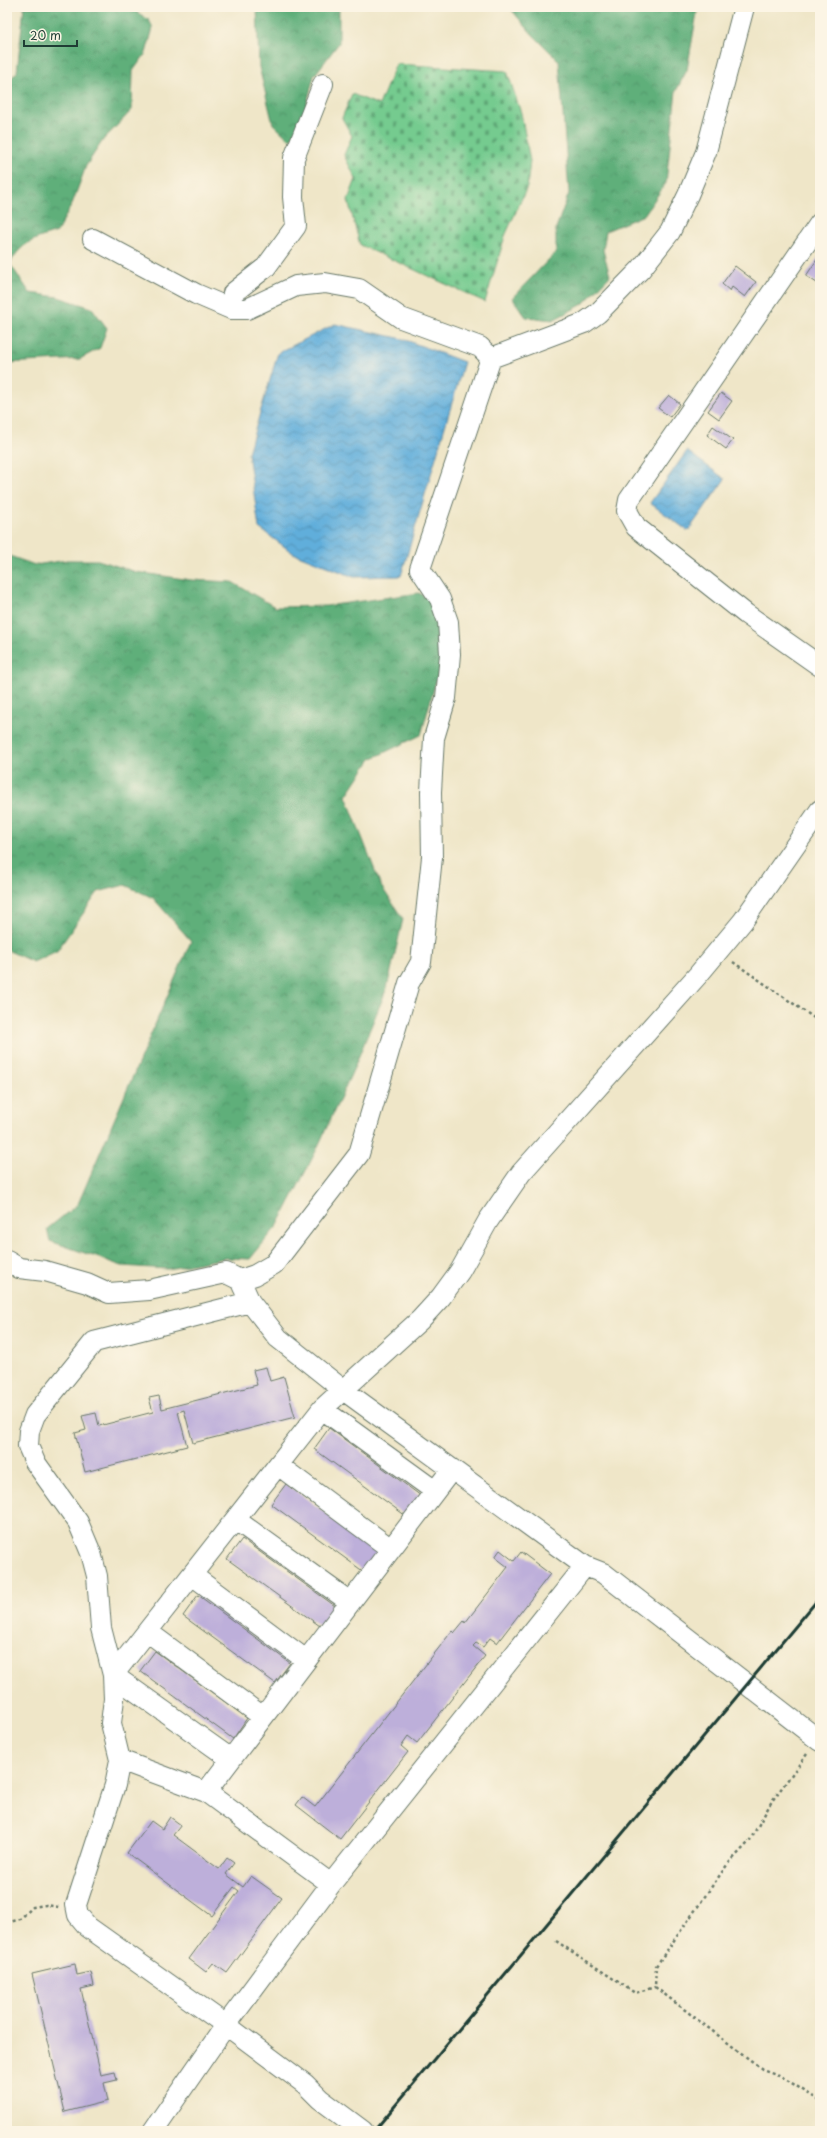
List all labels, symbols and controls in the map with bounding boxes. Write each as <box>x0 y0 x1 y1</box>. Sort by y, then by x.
scale bar <box>24 22 77 48</box>
text: 20 m <box>30 26 61 44</box>

